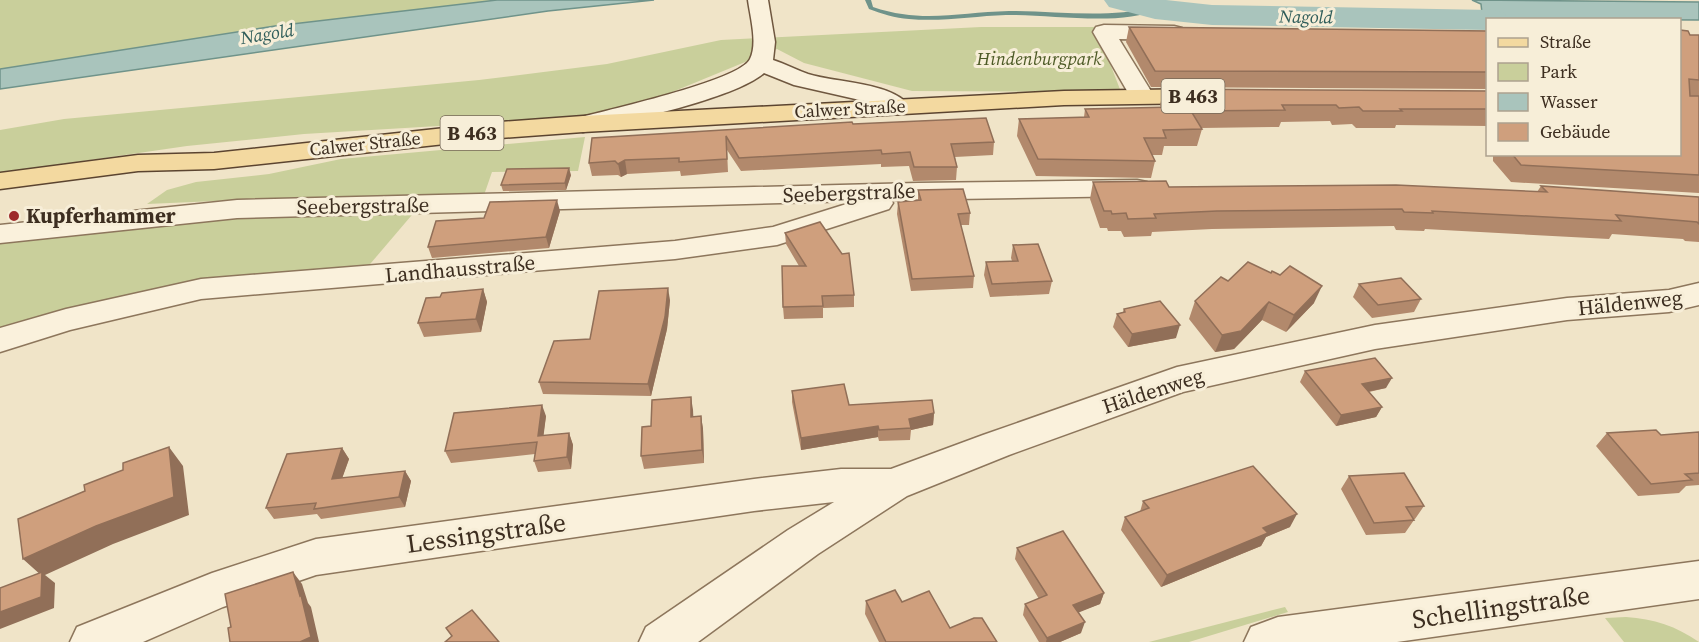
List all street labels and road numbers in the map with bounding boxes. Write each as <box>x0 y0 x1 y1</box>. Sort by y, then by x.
road number: B 463 <box>1162 79 1224 113</box>
street label: Calwer Straße <box>794 93 906 124</box>
road number: B 463 <box>440 116 504 150</box>
street label: Calwer Straße <box>308 125 422 162</box>
street label: Seebergstraße <box>782 176 916 209</box>
street label: Seebergstraße <box>296 190 430 221</box>
street label: Landhausstraße <box>384 247 536 290</box>
street label: Häldenweg <box>1576 283 1684 322</box>
street label: Häldenweg <box>1098 360 1207 421</box>
street label: Lessingstraße <box>404 504 568 562</box>
street label: Schellingstraße <box>1410 577 1592 637</box>

